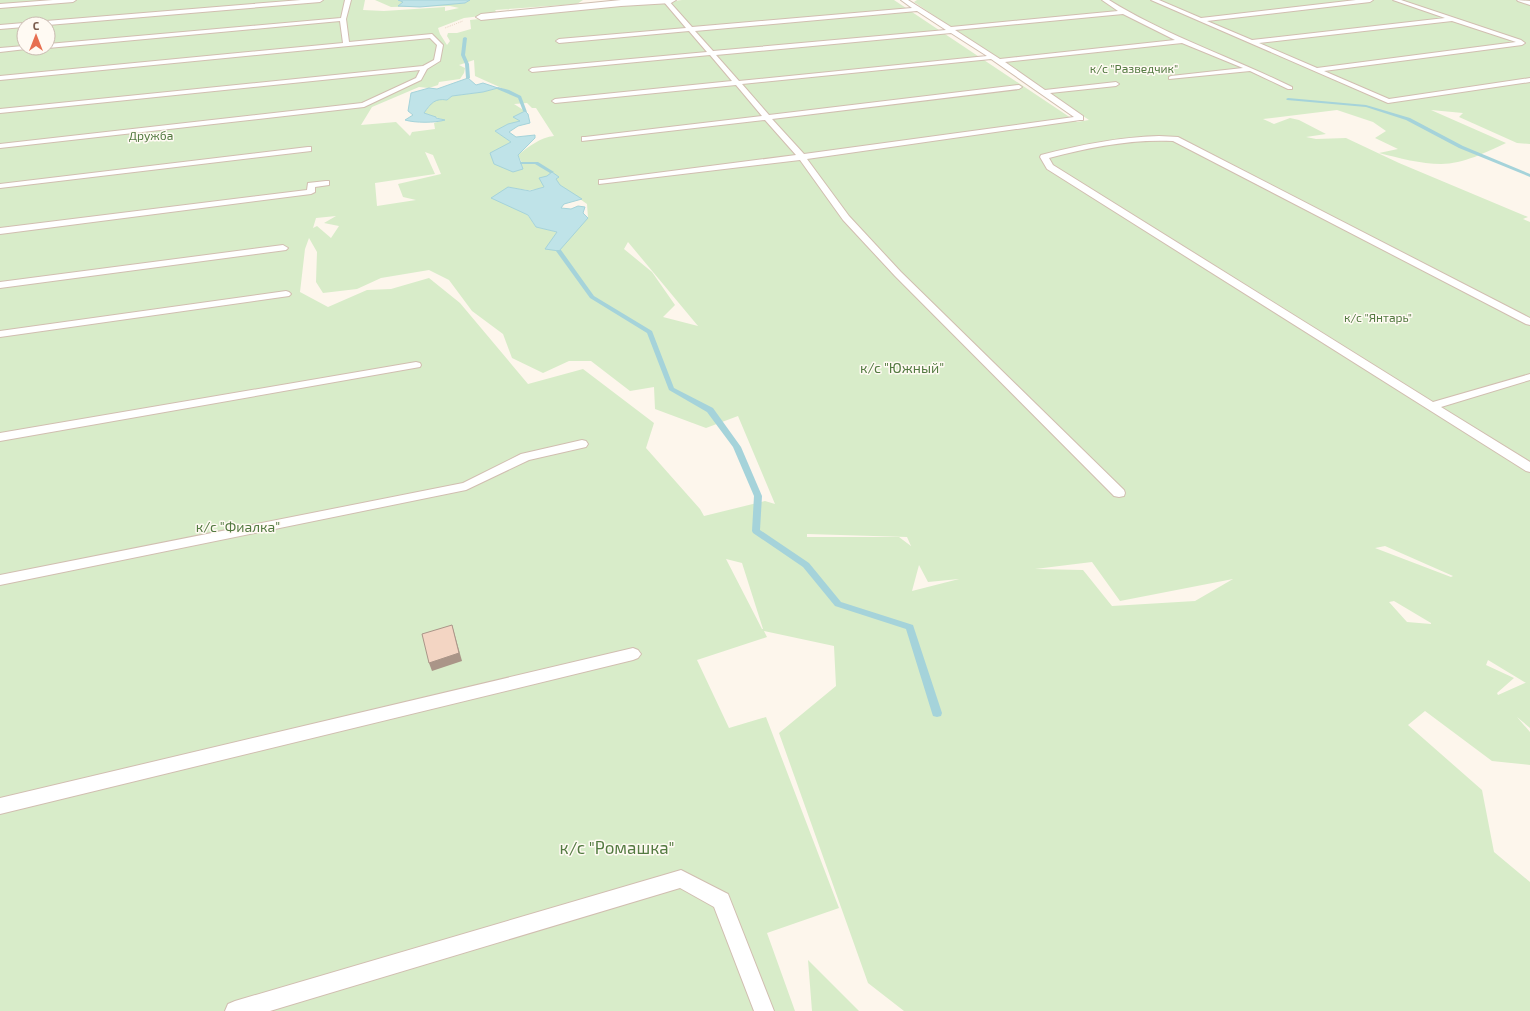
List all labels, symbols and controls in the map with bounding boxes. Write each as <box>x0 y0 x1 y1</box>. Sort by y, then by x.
north arrow <box>16 16 56 56</box>
text: С <box>33 19 40 32</box>
park label: к/с "Разведчик" <box>1090 61 1178 75</box>
park label: Дружба <box>129 128 173 143</box>
park label: к/с "Янтарь" <box>1344 310 1412 324</box>
park label: к/с "Южный" <box>860 359 944 376</box>
park label: к/с "Фиалка" <box>196 518 280 535</box>
park label: к/с "Ромашка" <box>560 837 674 857</box>

